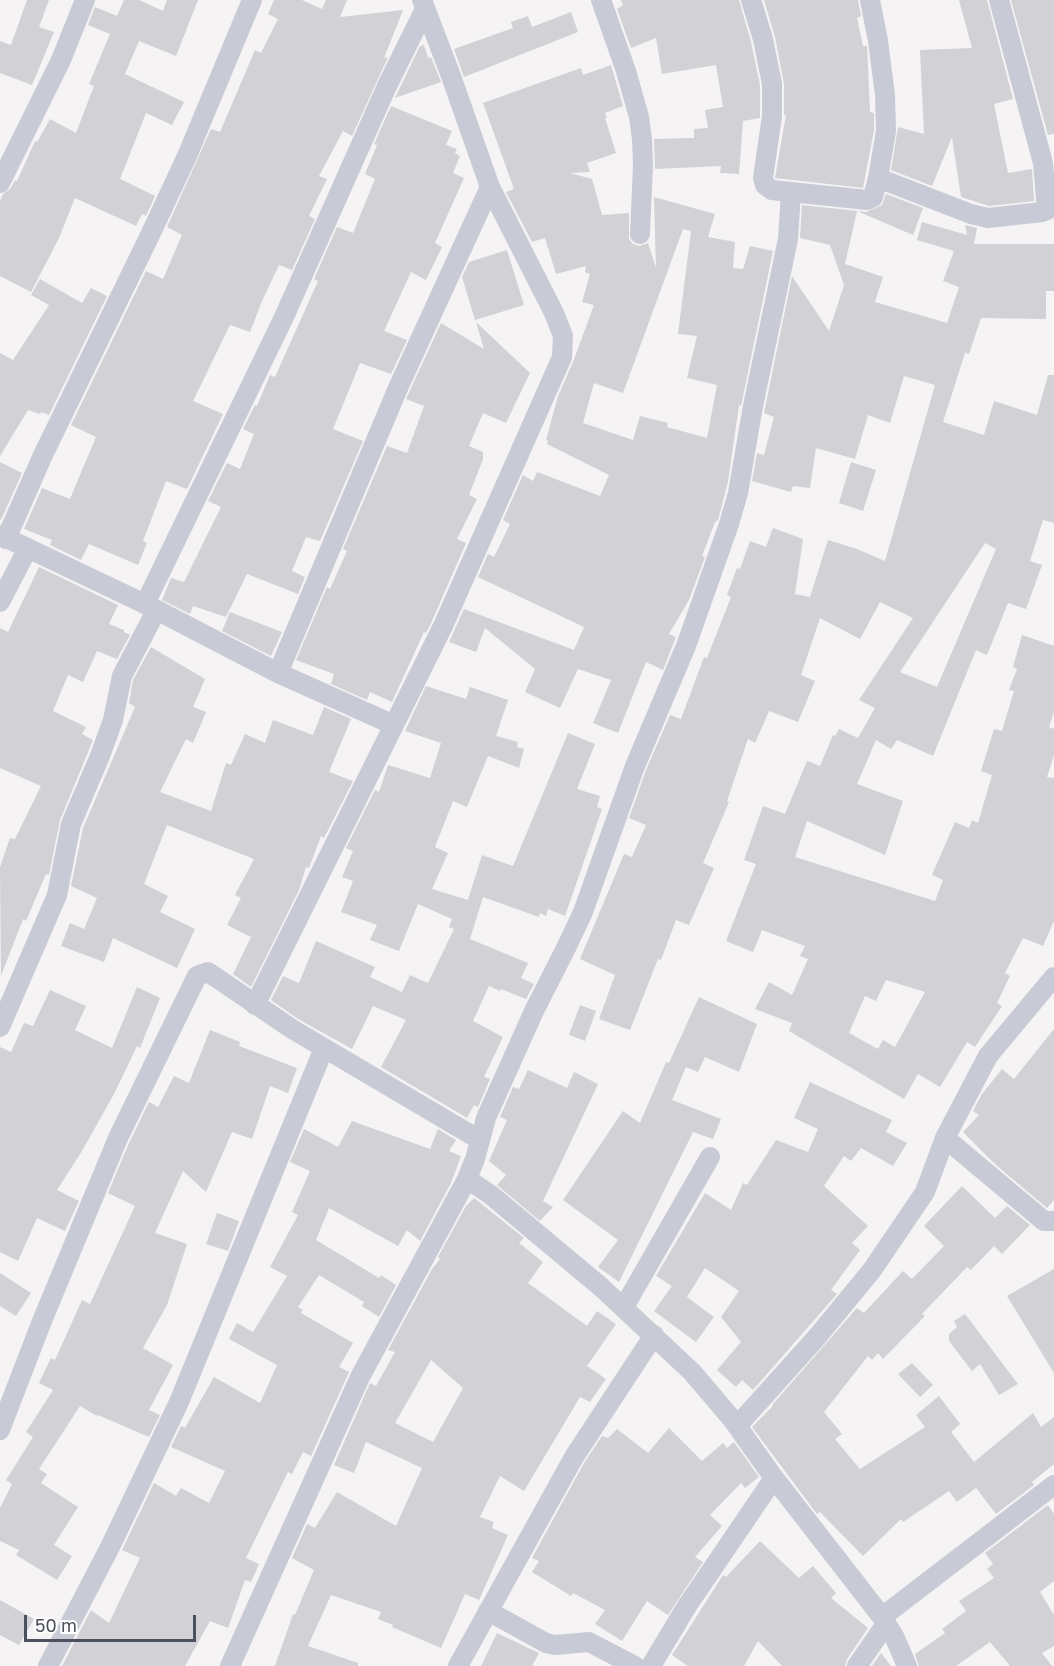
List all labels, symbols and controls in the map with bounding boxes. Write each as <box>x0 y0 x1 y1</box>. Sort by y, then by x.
scale bar <box>27 1603 200 1641</box>
text: 50 m <box>35 1614 77 1636</box>

